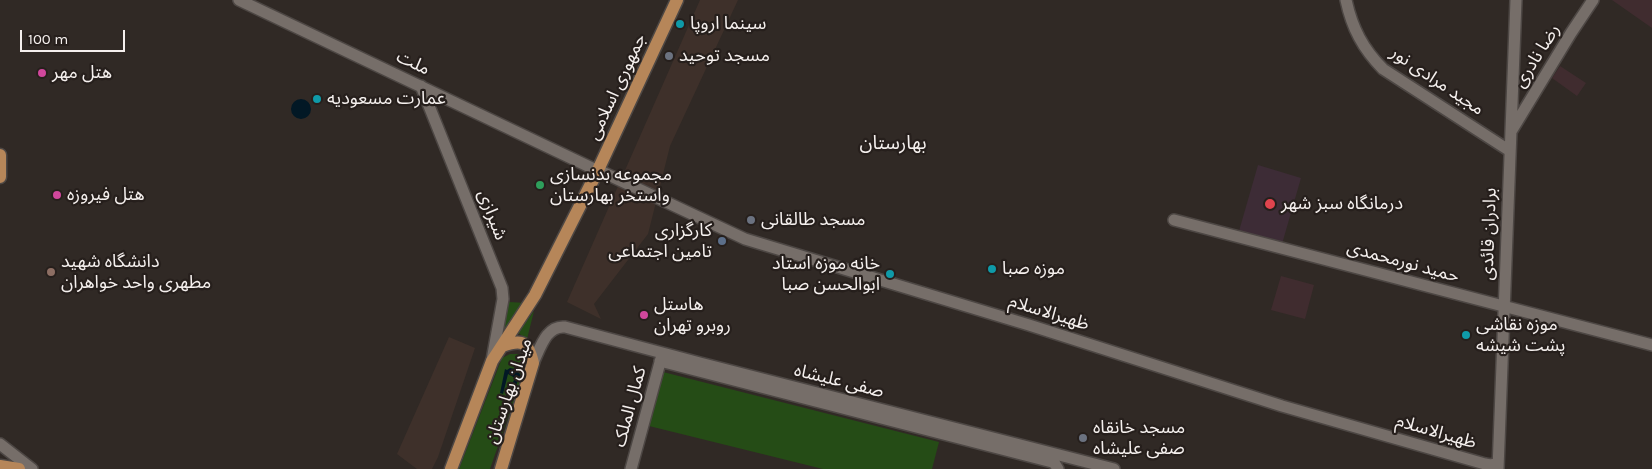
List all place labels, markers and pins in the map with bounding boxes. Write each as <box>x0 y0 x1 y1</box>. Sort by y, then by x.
place label: سینما اروپا <box>690 13 766 35</box>
marker: سینما اروپا <box>674 18 686 30</box>
place label: مسجد توحید <box>679 45 770 67</box>
marker: مسجد توحید <box>663 50 675 62</box>
place label: هتل مهر <box>52 62 112 84</box>
marker: هتل مهر <box>36 67 48 79</box>
place label: عمارت مسعودیه <box>327 88 446 110</box>
marker: عمارت مسعودیه <box>311 93 323 105</box>
place label: مجموعه بدنسازی واستخر بهارستان <box>550 164 672 206</box>
marker: مجموعه بدنسازی واستخر بهارستان <box>534 179 546 191</box>
place label: هتل فیروزه <box>67 184 145 206</box>
marker: هتل فیروزه <box>51 189 63 201</box>
place label: درمانگاه سبز شهر <box>1281 193 1403 215</box>
marker: درمانگاه سبز شهر <box>1263 197 1277 211</box>
place label: مسجد طالقانی <box>761 209 865 231</box>
marker: مسجد طالقانی <box>745 214 757 226</box>
place label: کارگزاری تامین اجتماعی <box>608 220 712 262</box>
marker: کارگزاری تامین اجتماعی <box>716 235 728 247</box>
place label: دانشگاه شهید مطهری واحد خواهران <box>61 251 211 294</box>
place label: خانه موزه استاد ابوالحسن صبا <box>772 253 880 296</box>
place label: موزه صبا <box>1002 258 1065 280</box>
marker: موزه صبا <box>986 263 998 275</box>
marker: دانشگاه شهید مطهری واحد خواهران <box>45 266 57 278</box>
marker: خانه موزه استاد ابوالحسن صبا <box>884 268 896 280</box>
place label: هاستل روبرو تهران <box>654 294 731 336</box>
marker: هاستل روبرو تهران <box>638 309 650 321</box>
place label: موزه نقاشی پشت شیشه <box>1476 314 1566 356</box>
marker: موزه نقاشی پشت شیشه <box>1460 329 1472 341</box>
place label: مسجد خانقاه صفی علیشاه <box>1093 417 1185 459</box>
marker: مسجد خانقاه صفی علیشاه <box>1077 432 1089 444</box>

